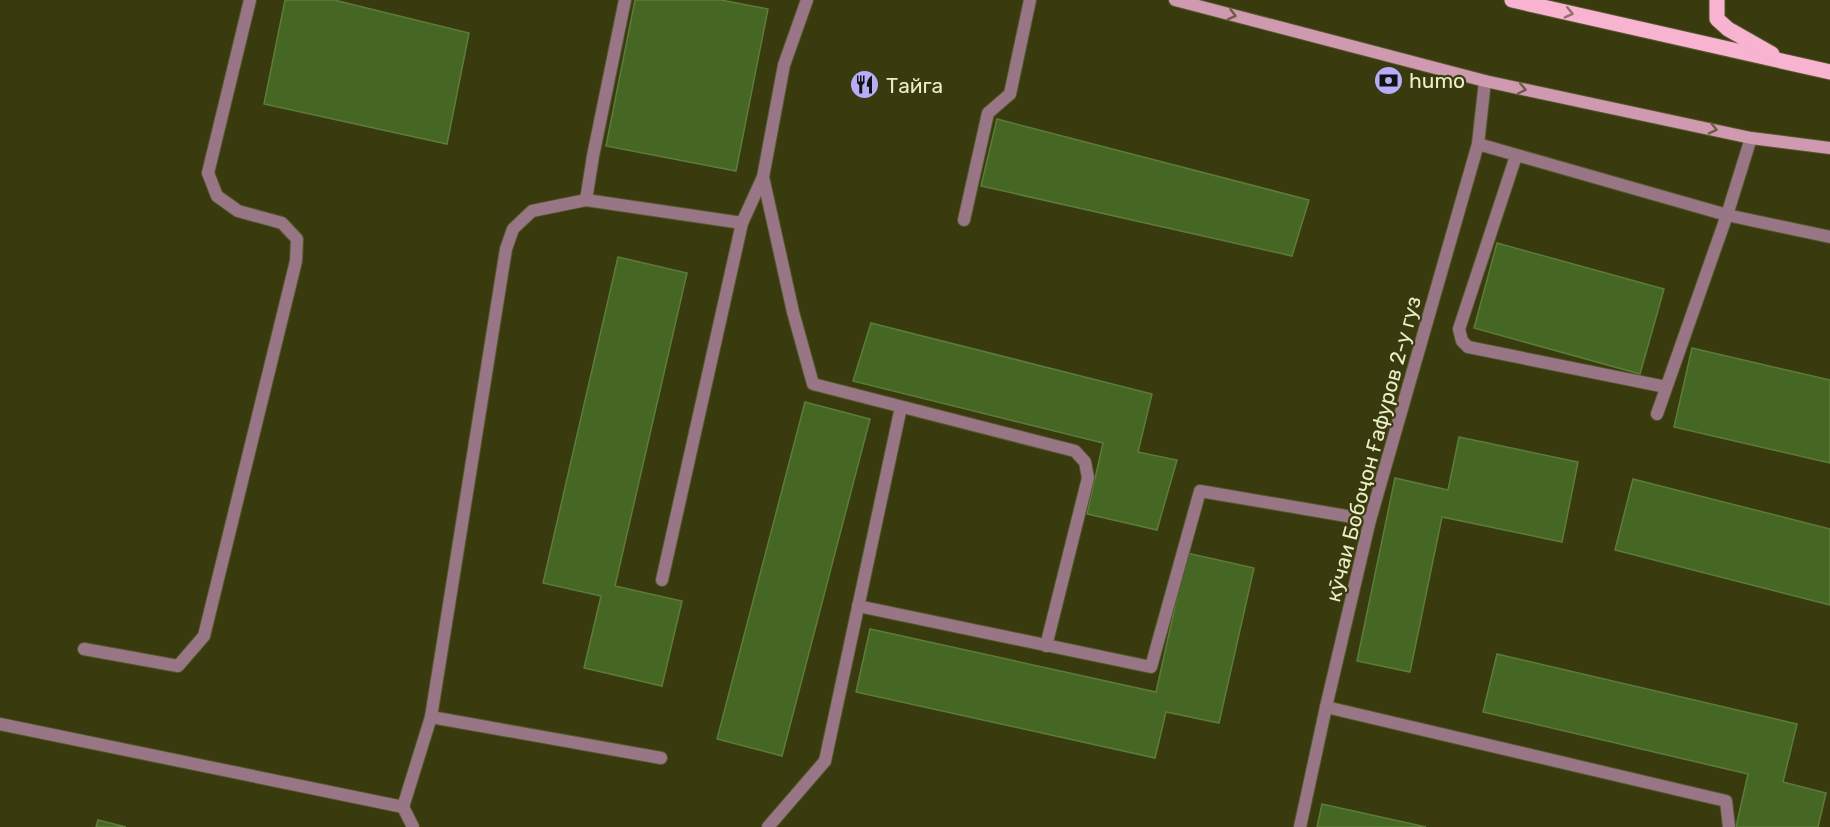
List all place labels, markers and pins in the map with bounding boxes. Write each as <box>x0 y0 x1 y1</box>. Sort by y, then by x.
bank icon: humo <box>1372 64 1404 96</box>
place label: humo <box>1409 68 1465 93</box>
restaurant icon: Тайга <box>849 69 881 101</box>
place label: Тайга <box>886 73 943 98</box>

